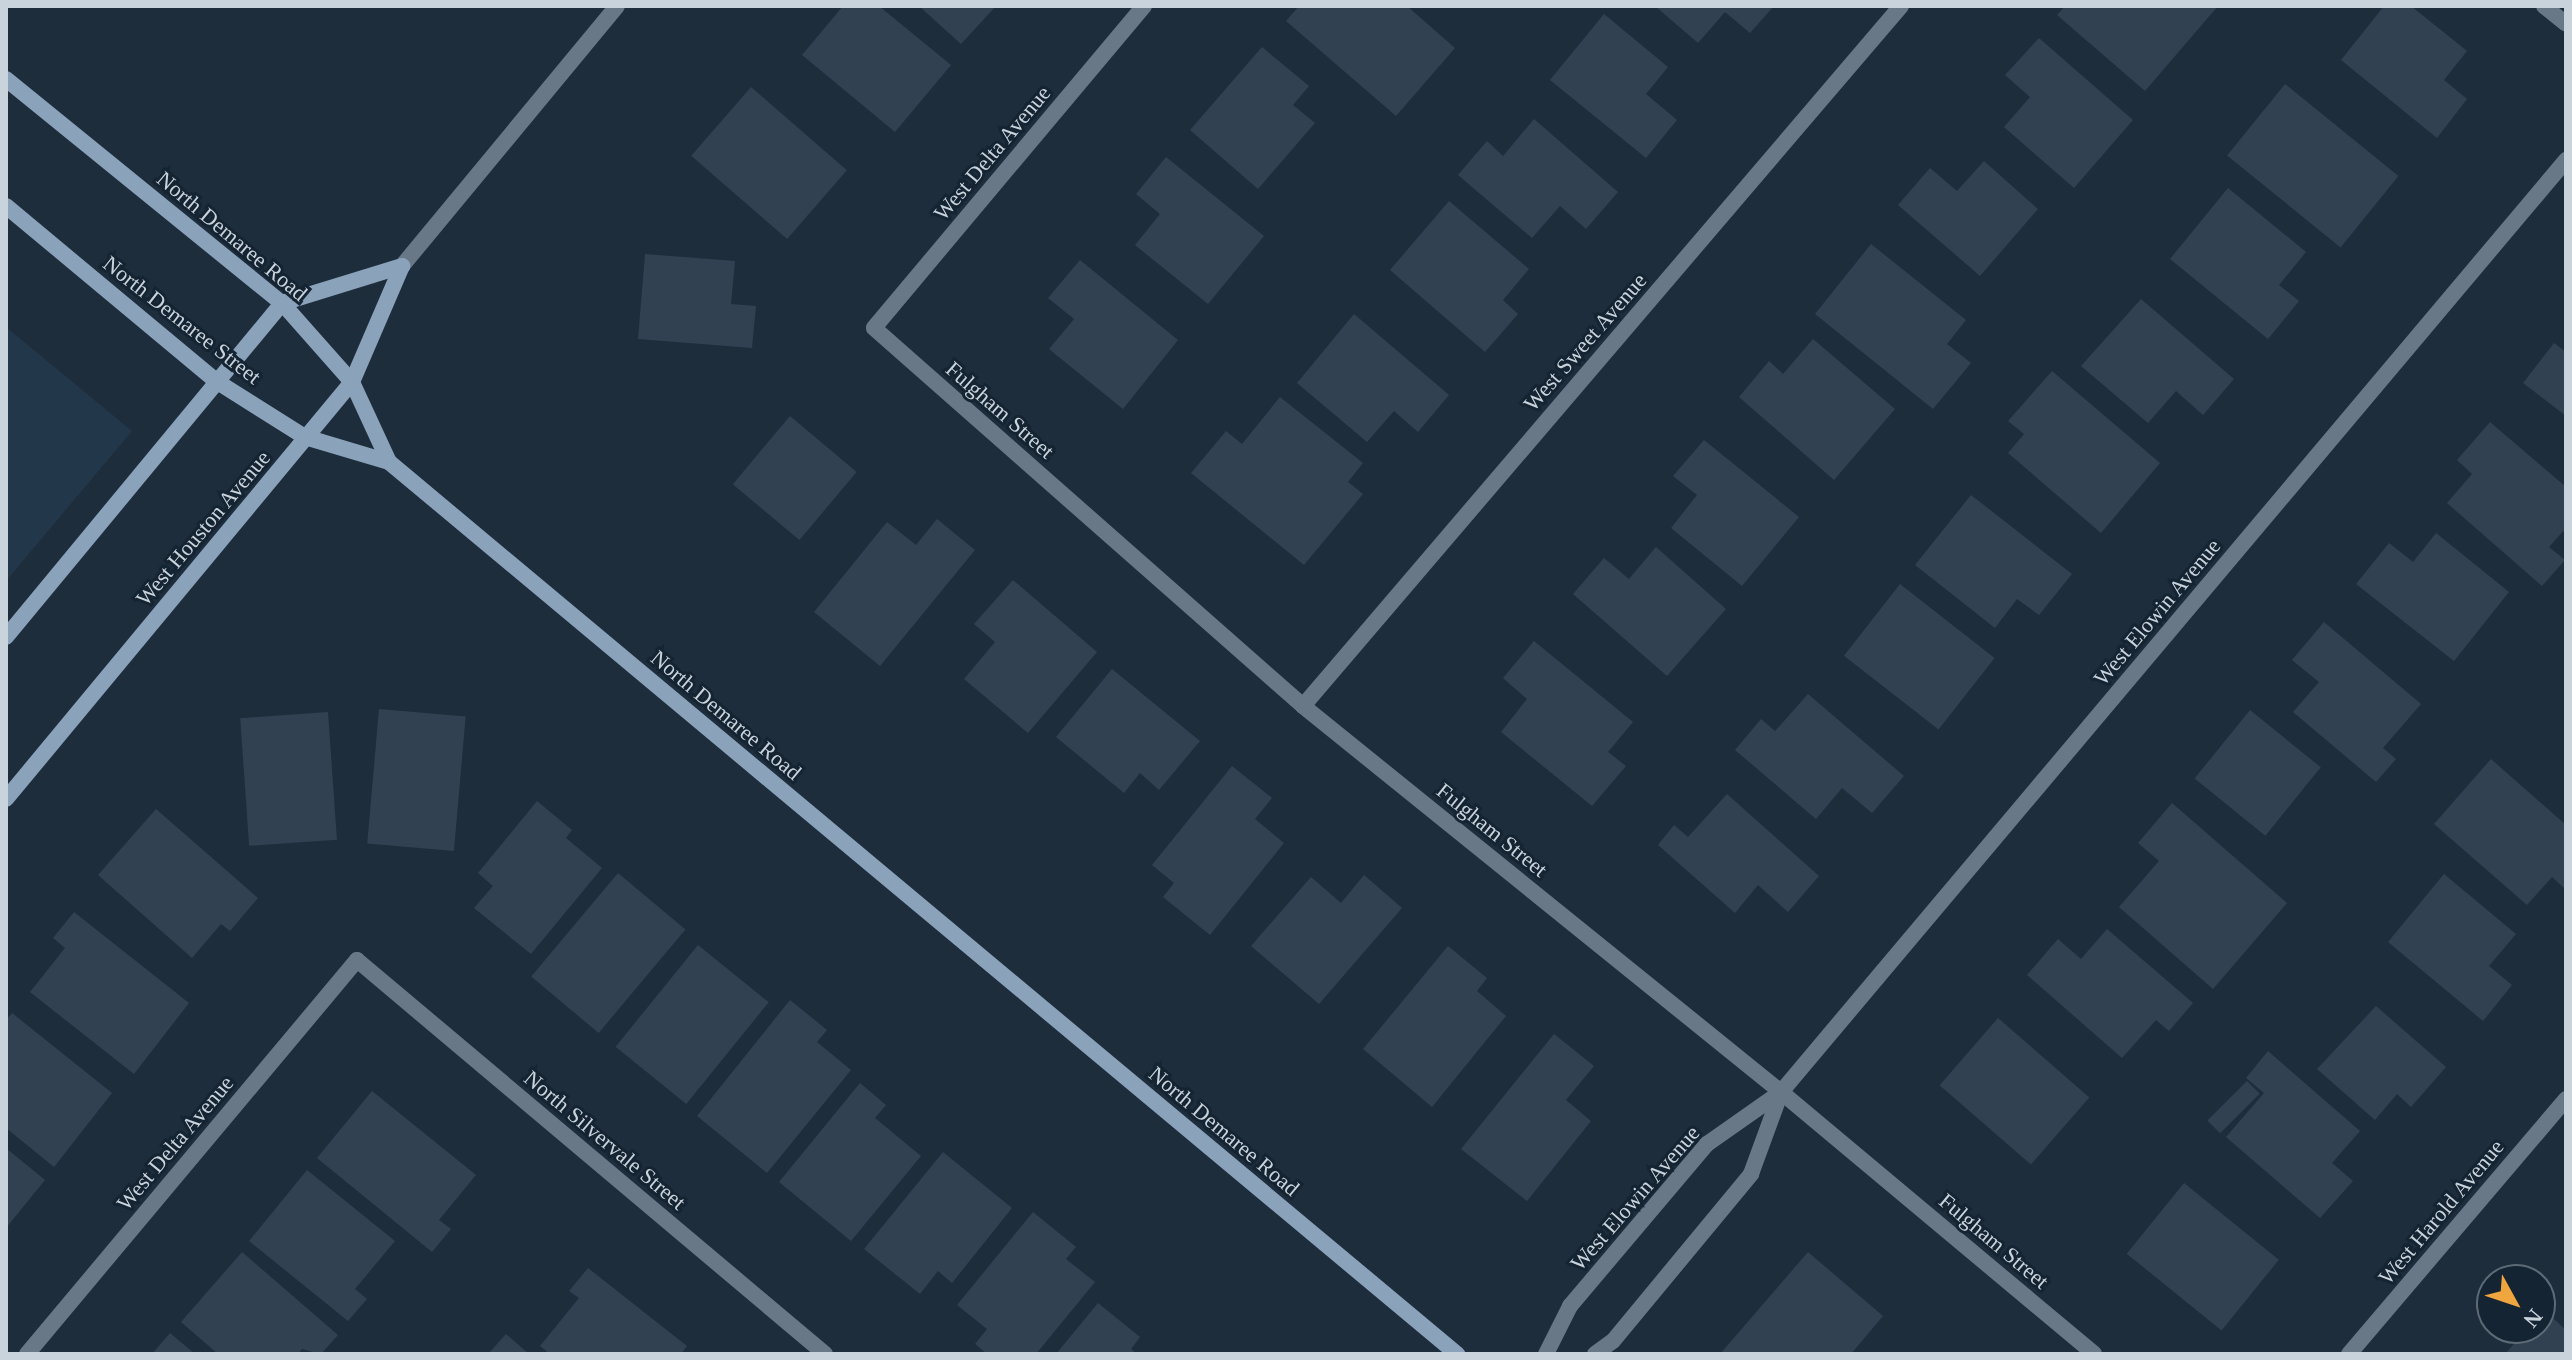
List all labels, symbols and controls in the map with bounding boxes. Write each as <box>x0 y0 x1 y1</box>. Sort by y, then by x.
street label: West Delta Avenue <box>928 80 1056 226</box>
street label: North Demaree Road <box>151 165 313 307</box>
street label: North Demaree Street <box>98 250 266 390</box>
street label: West Sweet Avenue <box>1518 267 1652 417</box>
street label: Fulgham Street <box>940 356 1060 464</box>
street label: West Houston Avenue <box>130 445 276 611</box>
street label: West Elowin Avenue <box>2088 533 2226 691</box>
street label: North Demaree Road <box>645 644 807 786</box>
street label: Fulgham Street <box>1431 777 1553 883</box>
street label: North Demaree Road <box>1143 1060 1305 1202</box>
street label: North Silvervale Street <box>519 1065 691 1215</box>
street label: West Delta Avenue <box>111 1070 239 1216</box>
street label: West Elowin Avenue <box>1564 1120 1706 1276</box>
street label: West Harold Avenue <box>2372 1134 2510 1290</box>
street label: Fulgham Street <box>1934 1187 2054 1295</box>
north arrow <box>2476 1264 2556 1344</box>
text: N <box>2519 1304 2548 1333</box>

